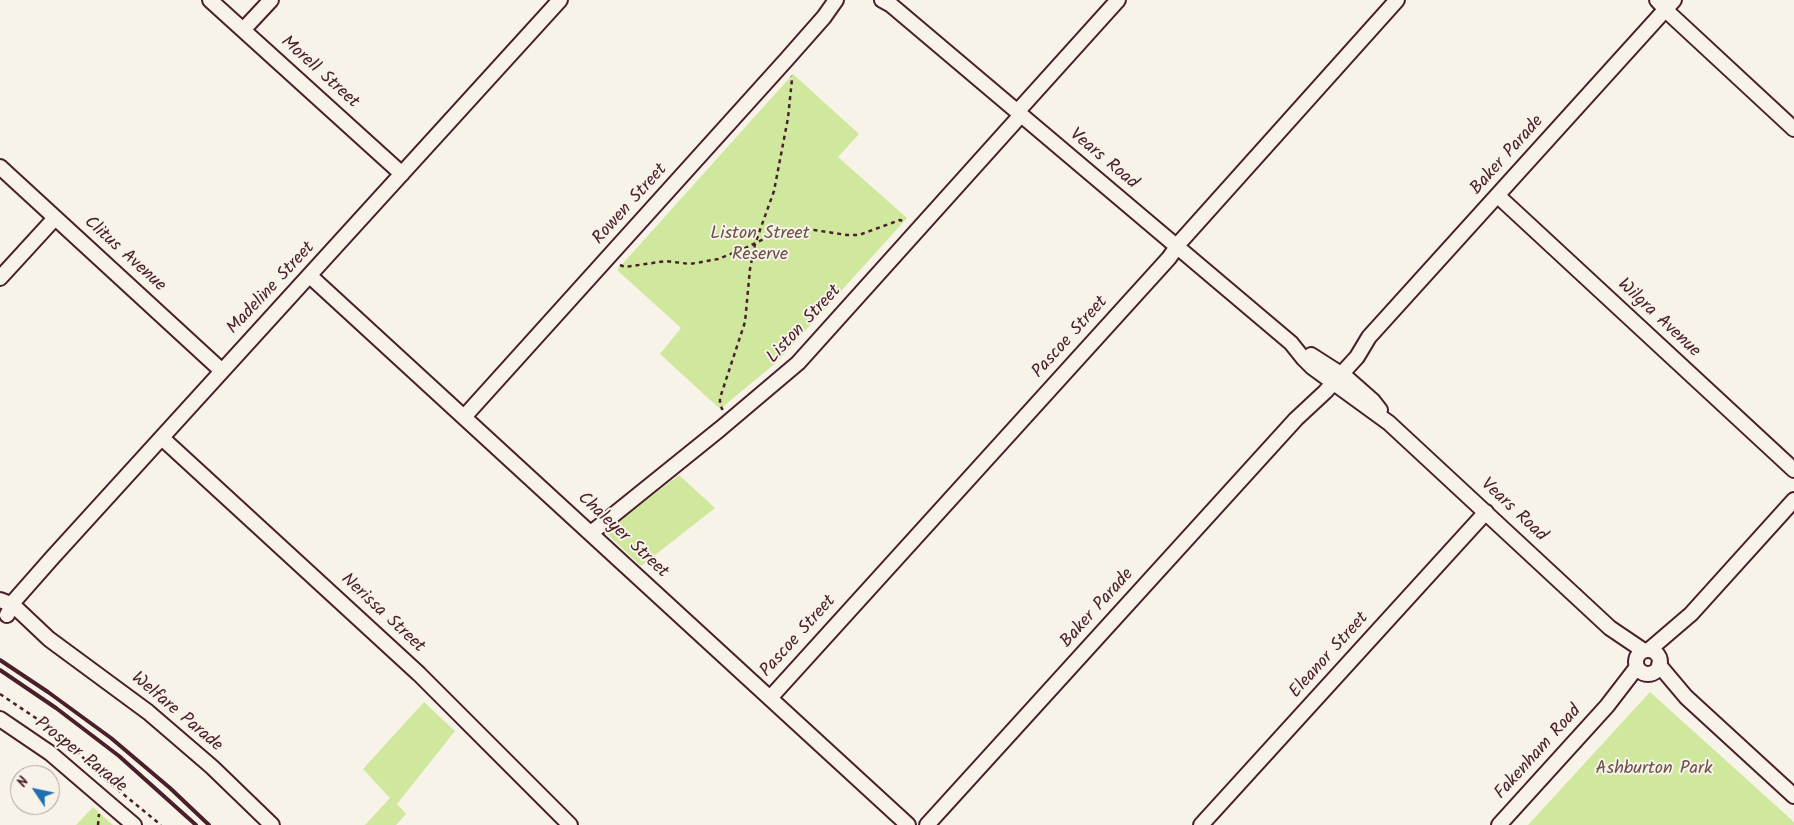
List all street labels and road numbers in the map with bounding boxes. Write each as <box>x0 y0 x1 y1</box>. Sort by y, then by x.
street label: Morell Street <box>275 32 363 114</box>
street label: Baker Parade <box>1467 112 1549 200</box>
street label: Vears Road <box>1064 125 1142 195</box>
street label: Rowen Street <box>589 160 673 250</box>
street label: Clitus Avenue <box>79 213 169 297</box>
street label: Madeline Street <box>224 238 320 340</box>
street label: Wilgra Avenue <box>1612 275 1704 363</box>
street label: Liston Street <box>763 281 847 369</box>
street label: Pascoe Street <box>1029 292 1113 384</box>
street label: Vears Road <box>1475 475 1551 547</box>
street label: Chaleyer Street <box>572 488 672 584</box>
street label: Baker Parade <box>1057 565 1139 653</box>
street label: Nerissa Street <box>335 570 429 658</box>
street label: Pascoe Street <box>757 591 841 683</box>
street label: Eleanor Street <box>1286 609 1374 703</box>
street label: Welfare Parade <box>126 668 226 758</box>
street label: Fakenham Road <box>1491 701 1587 805</box>
street label: Prosper Parade <box>30 713 130 799</box>

